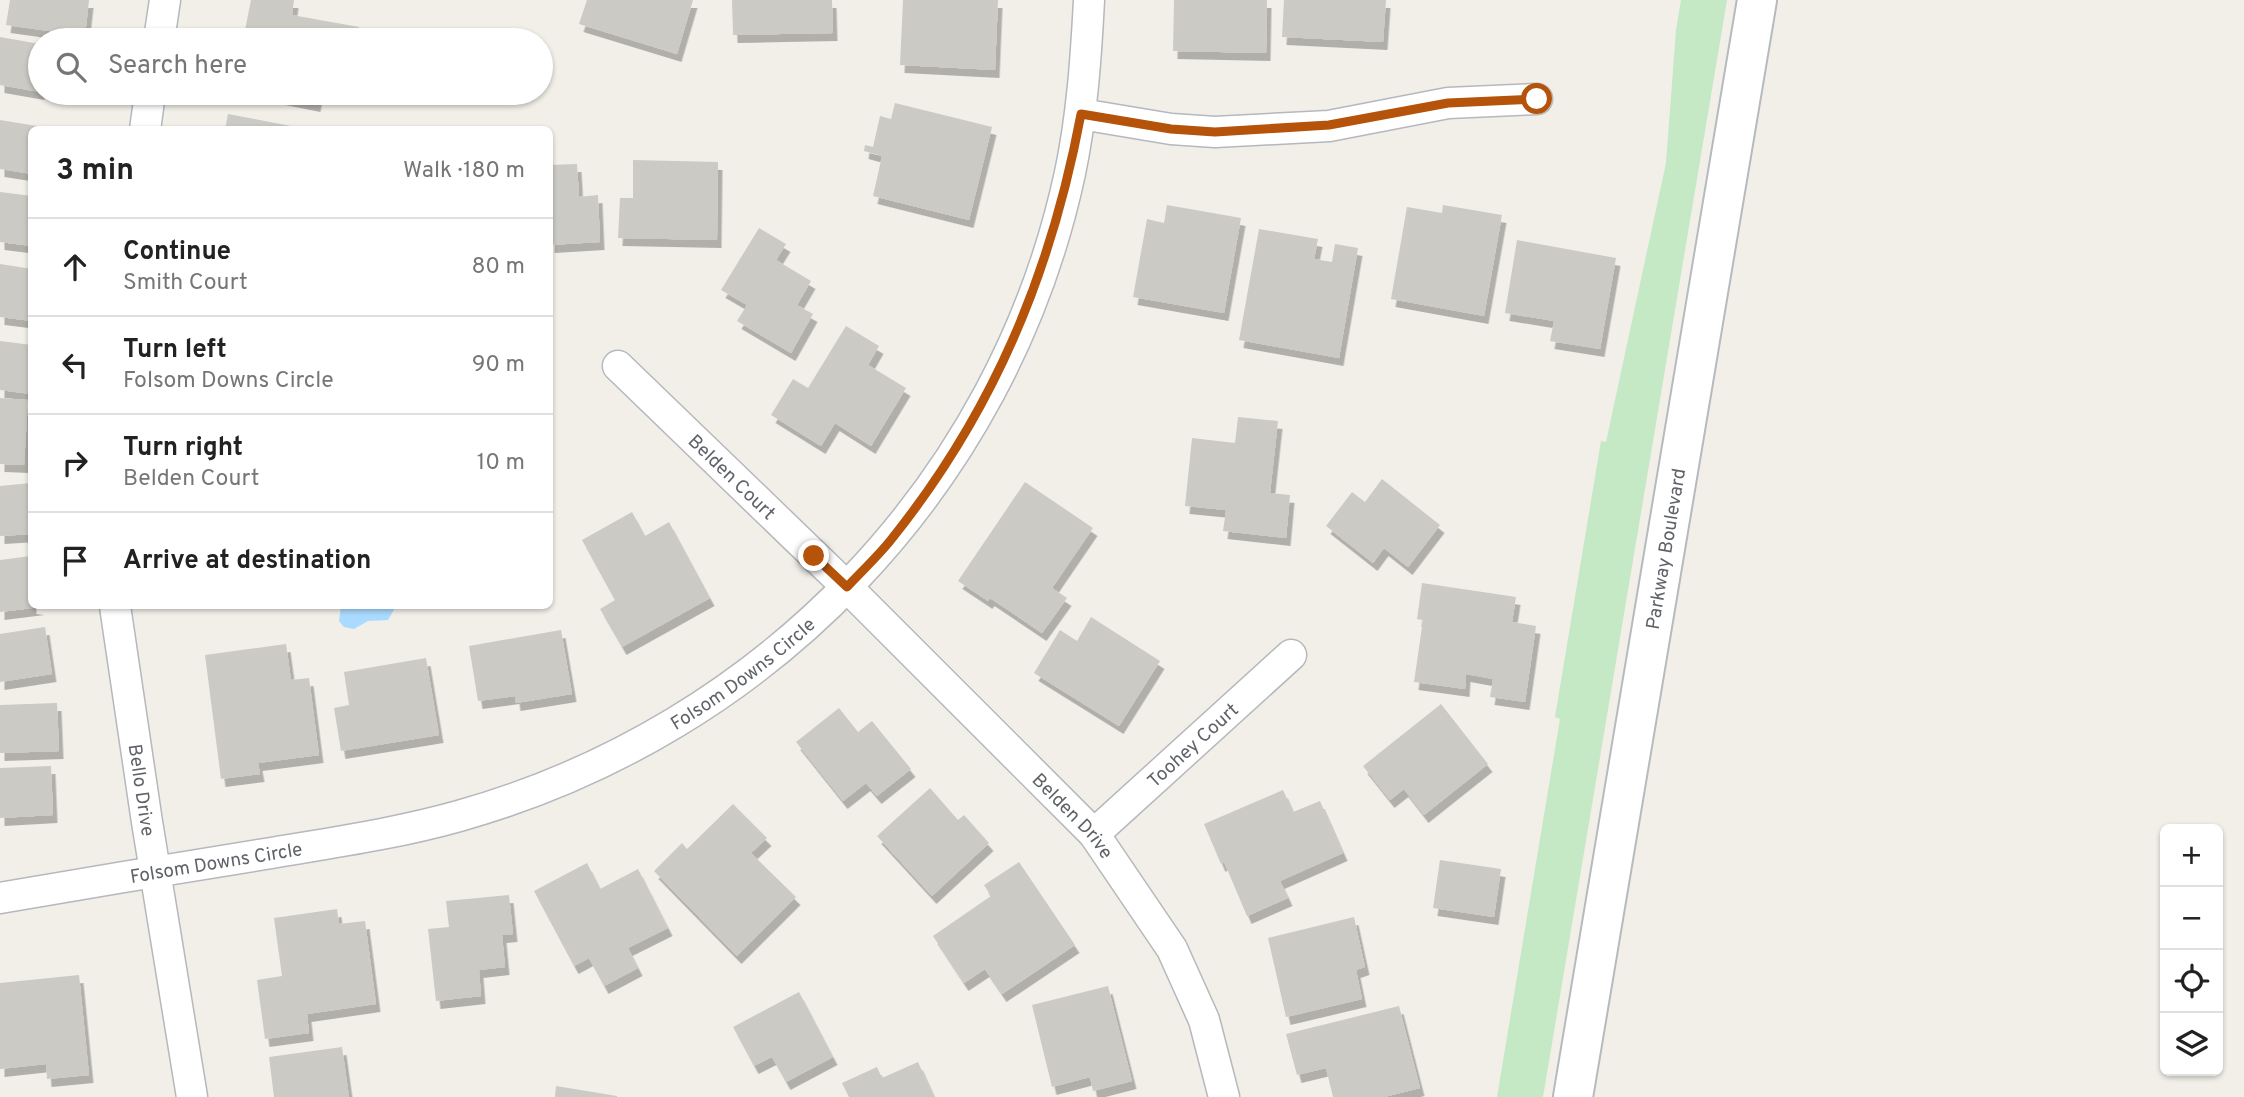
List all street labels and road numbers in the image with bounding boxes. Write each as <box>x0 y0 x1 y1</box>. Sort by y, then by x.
street label: Belden Court <box>682 430 780 526</box>
street label: Parkway Boulevard <box>1642 467 1692 631</box>
street label: Folsom Downs Circle <box>667 613 821 736</box>
street label: Toohey Court <box>1143 699 1244 794</box>
street label: Bello Drive <box>122 743 159 838</box>
street label: Belden Drive <box>1026 769 1117 864</box>
street label: Folsom Downs Circle <box>128 838 304 890</box>

